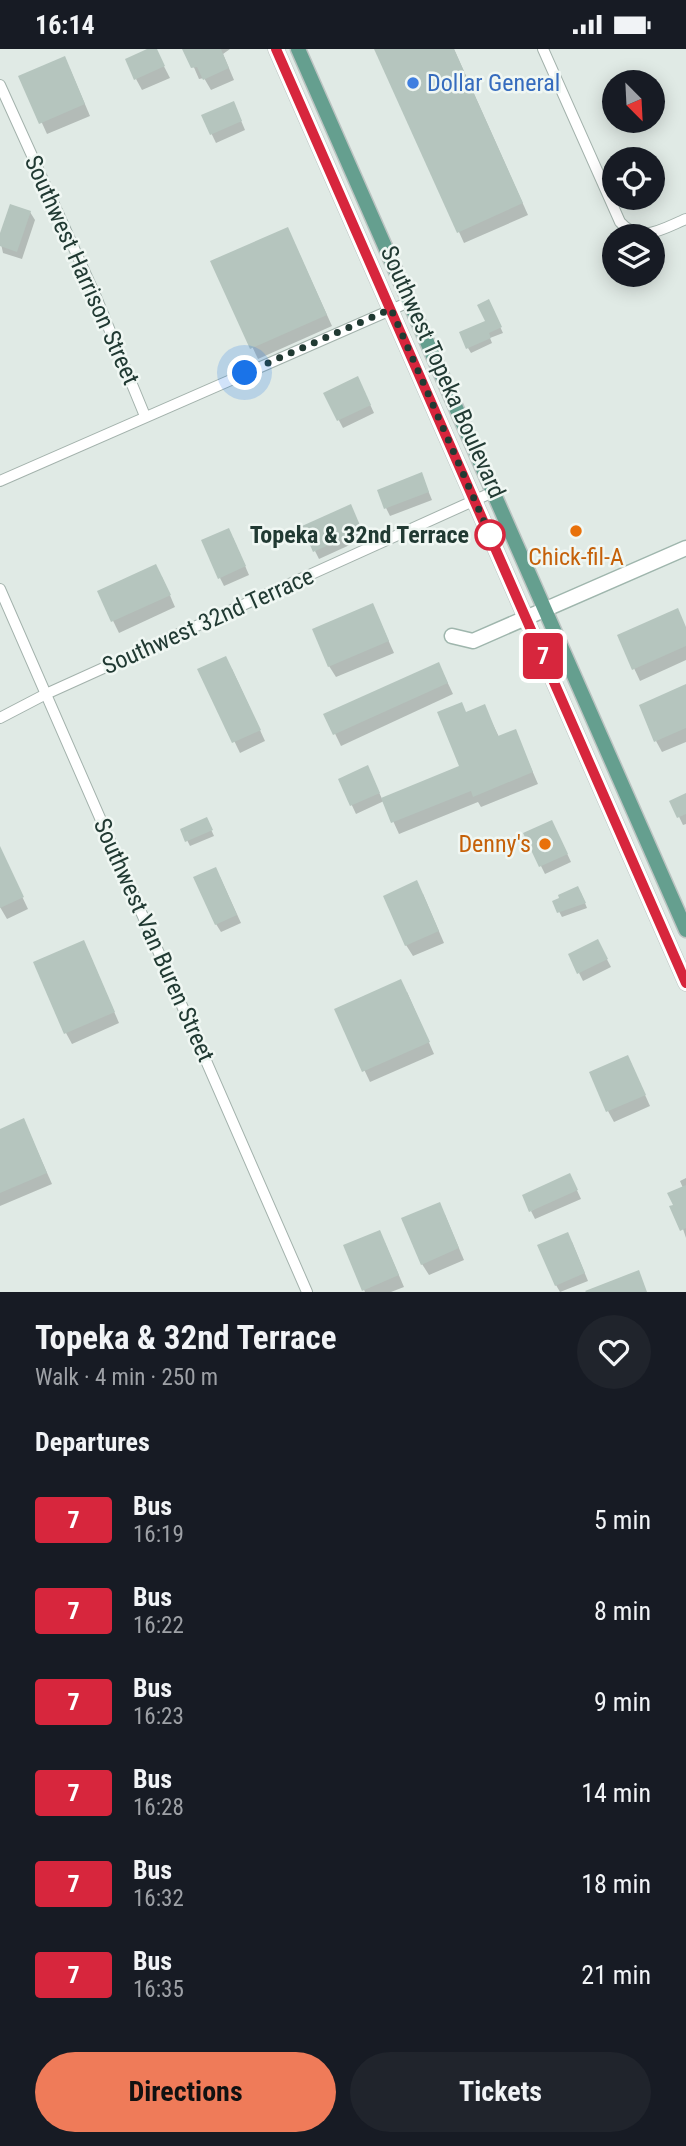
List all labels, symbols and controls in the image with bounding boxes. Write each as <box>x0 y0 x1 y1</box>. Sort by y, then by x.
text: 16:14 <box>35 10 95 40</box>
place label: Dollar General <box>427 69 560 97</box>
north arrow <box>602 70 665 133</box>
map controls <box>602 70 665 287</box>
marker: Dollar General <box>405 75 421 91</box>
button: locate <box>602 147 665 210</box>
street label: Southwest Harrison Street <box>19 151 145 389</box>
button: layers <box>602 224 665 287</box>
street label: Southwest Topeka Boulevard <box>375 242 511 502</box>
your location <box>227 355 262 390</box>
marker: Topeka & 32nd Terrace <box>475 520 505 550</box>
place label: Topeka & 32nd Terrace <box>250 521 469 549</box>
marker: Chick-fil-A <box>568 523 584 539</box>
place label: Chick-fil-A <box>528 543 624 571</box>
street label: Southwest 32nd Terrace <box>98 562 318 680</box>
line badge: 7 <box>520 633 566 679</box>
text: 7 <box>537 642 549 670</box>
street label: Southwest Van Buren Street <box>88 814 220 1066</box>
place label: Denny's <box>458 830 531 858</box>
marker: Denny's <box>537 836 553 852</box>
button: heart <box>577 1315 651 1389</box>
text: Topeka & 32nd Terrace <box>35 1318 337 1357</box>
text: Walk · 4 min · 250 m <box>35 1364 218 1391</box>
text: Departures <box>35 1427 150 1457</box>
text: Bus <box>133 1491 172 1521</box>
text: 5 min <box>594 1505 651 1535</box>
text: 7 <box>67 1506 80 1534</box>
text: 16:19 <box>133 1521 184 1548</box>
text: Bus <box>133 1582 172 1612</box>
text: 8 min <box>594 1596 651 1626</box>
text: 7 <box>67 1597 80 1625</box>
text: 16:22 <box>133 1612 184 1639</box>
text: Bus <box>133 1673 172 1703</box>
text: 9 min <box>594 1687 651 1717</box>
text: 7 <box>67 1688 80 1716</box>
text: 16:23 <box>133 1703 184 1730</box>
text: Bus <box>133 1764 172 1794</box>
text: 14 min <box>581 1778 651 1808</box>
text: 7 <box>67 1779 80 1807</box>
text: 16:28 <box>133 1794 184 1821</box>
text: Bus <box>133 1855 172 1885</box>
text: 18 min <box>581 1869 651 1899</box>
text: 7 <box>67 1870 80 1898</box>
text: 16:32 <box>133 1885 184 1912</box>
text: Bus <box>133 1946 172 1976</box>
text: 21 min <box>581 1960 651 1990</box>
text: 7 <box>67 1961 80 1989</box>
text: 16:35 <box>133 1976 184 2003</box>
button: Directions <box>35 2052 336 2132</box>
button: Tickets <box>350 2052 651 2132</box>

